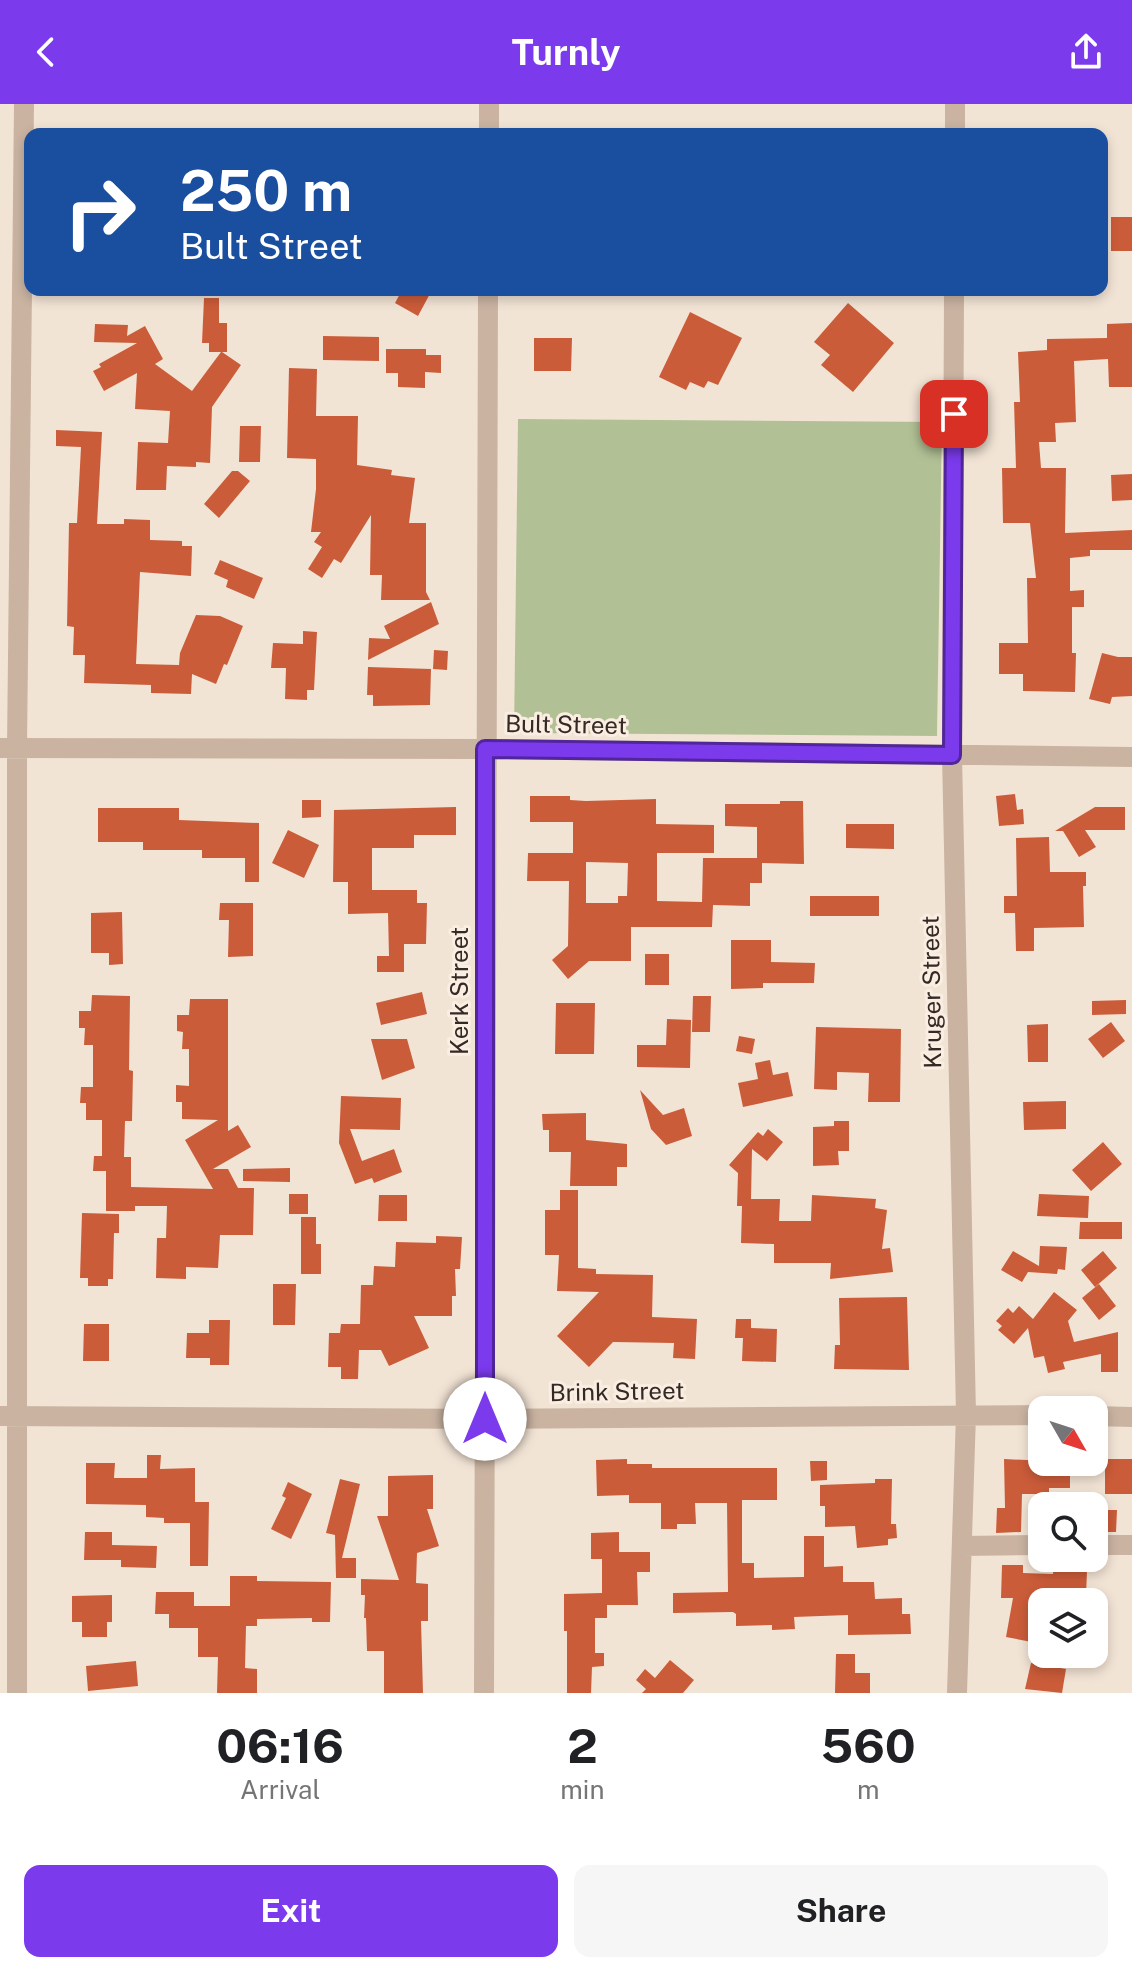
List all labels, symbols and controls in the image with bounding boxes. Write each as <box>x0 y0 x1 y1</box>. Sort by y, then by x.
icon: back <box>24 30 68 74</box>
icon: share <box>1064 30 1108 74</box>
text: Turnly <box>512 31 620 73</box>
text: 250 m <box>180 158 352 224</box>
icon: right <box>48 160 152 264</box>
text: Bult Street <box>180 225 363 267</box>
pin <box>920 380 988 448</box>
icon: arrive <box>932 392 976 436</box>
street label: Bult Street <box>505 709 627 739</box>
street label: Kruger Street <box>916 915 946 1069</box>
street label: Kerk Street <box>445 927 473 1055</box>
street label: Brink Street <box>549 1376 685 1406</box>
position arrow <box>443 1377 527 1461</box>
north arrow <box>1028 1396 1108 1476</box>
map controls <box>1028 1396 1108 1668</box>
button: search <box>1028 1492 1108 1572</box>
button: layers <box>1028 1588 1108 1668</box>
text: 06:16 <box>216 1717 344 1774</box>
text: 2 <box>567 1717 598 1774</box>
text: 560 <box>821 1717 916 1774</box>
text: Arrival <box>240 1774 320 1805</box>
text: min <box>560 1774 604 1805</box>
text: m <box>857 1774 879 1805</box>
button: Exit <box>24 1865 558 1957</box>
button: Share <box>574 1865 1108 1957</box>

